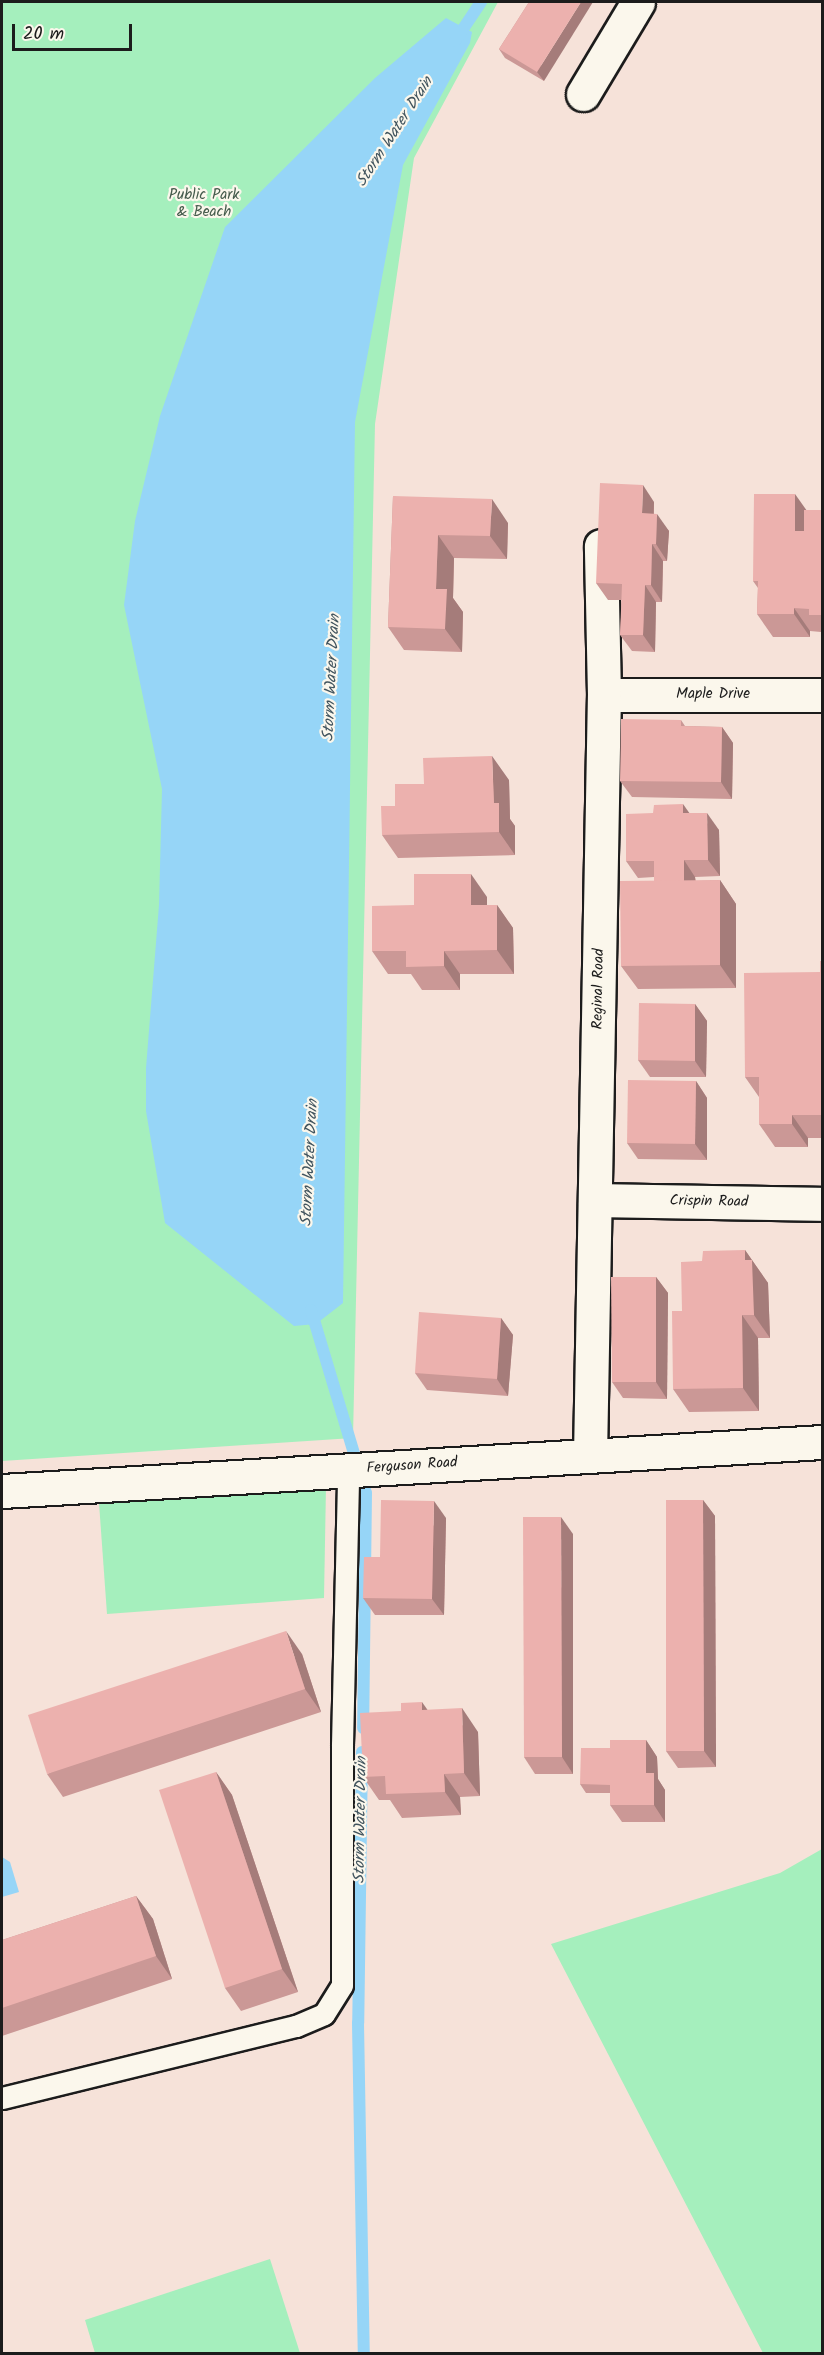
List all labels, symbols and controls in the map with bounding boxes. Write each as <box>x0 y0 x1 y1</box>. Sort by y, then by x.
scale bar <box>15 12 135 50</box>
text: 20 m <box>23 20 64 49</box>
water label: Storm Water Drain <box>352 74 438 190</box>
park label: Public Park & Beach <box>169 186 239 221</box>
water label: Storm Water Drain <box>319 614 345 742</box>
street label: Maple Drive <box>676 686 750 704</box>
street label: Reginal Road <box>589 948 609 1030</box>
water label: Storm Water Drain <box>297 1099 323 1227</box>
street label: Crispin Road <box>669 1192 749 1212</box>
street label: Ferguson Road <box>366 1454 458 1478</box>
water label: Storm Water Drain <box>350 1756 372 1884</box>

